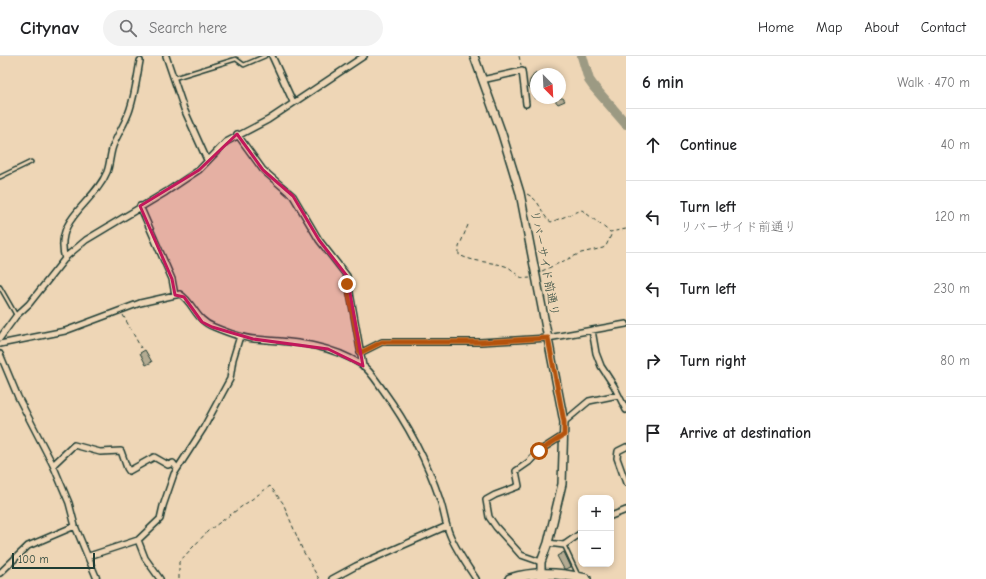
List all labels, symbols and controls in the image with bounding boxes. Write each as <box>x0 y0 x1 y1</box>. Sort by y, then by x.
search box <box>103 10 383 46</box>
text: Citynav <box>20 17 79 39</box>
icon: search <box>117 17 139 39</box>
text: Search here <box>149 19 227 37</box>
text: Home <box>758 19 794 36</box>
text: Map <box>816 19 842 36</box>
text: About <box>864 19 899 36</box>
text: Contact <box>921 19 966 36</box>
north arrow <box>530 68 566 104</box>
text: 6 min <box>642 73 684 92</box>
text: Walk · 470 m <box>897 75 970 90</box>
icon: ahead <box>642 134 664 156</box>
text: Continue <box>680 136 737 154</box>
text: 40 m <box>941 137 970 152</box>
text: Turn left <box>680 198 736 216</box>
icon: left <box>642 206 664 228</box>
street label: リバーサイド前通り <box>528 209 562 317</box>
text: 120 m <box>935 209 970 224</box>
text: リバーサイド前通り <box>680 219 797 234</box>
route end <box>338 275 356 293</box>
icon: left <box>642 278 664 300</box>
text: Turn left <box>680 280 736 298</box>
text: 230 m <box>934 281 970 296</box>
icon: right <box>642 350 664 372</box>
text: Turn right <box>680 352 746 370</box>
text: 80 m <box>940 353 970 368</box>
icon: arrive <box>642 422 664 444</box>
text: Arrive at destination <box>680 424 811 442</box>
route start <box>530 442 548 460</box>
map controls <box>578 495 614 567</box>
button: + <box>578 495 614 531</box>
button: − <box>578 531 614 567</box>
scale bar <box>12 551 95 570</box>
text: 100 m <box>18 553 49 566</box>

